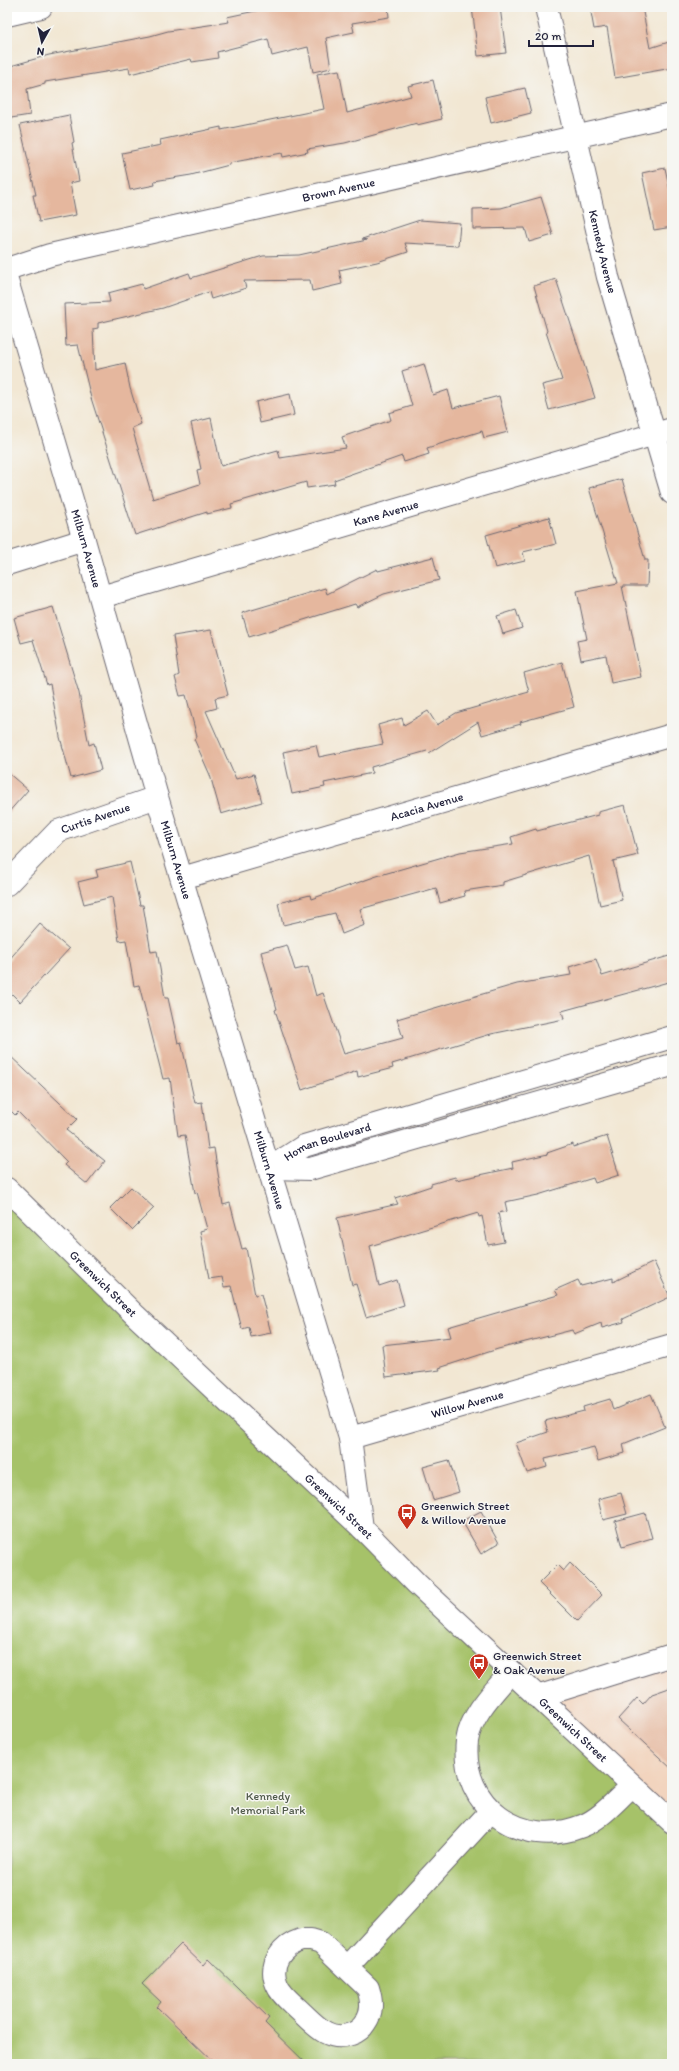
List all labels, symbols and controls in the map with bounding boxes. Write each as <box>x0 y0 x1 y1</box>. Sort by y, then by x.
north arrow <box>22 22 62 62</box>
scale bar <box>529 22 593 48</box>
text: 20 m <box>535 29 562 43</box>
text: N <box>36 44 45 58</box>
street label: Brown Avenue <box>301 175 376 205</box>
street label: Kennedy Avenue <box>586 208 620 295</box>
street label: Kane Avenue <box>352 497 420 529</box>
street label: Milburn Avenue <box>68 508 104 590</box>
street label: Acacia Avenue <box>389 789 465 824</box>
street label: Curtis Avenue <box>59 800 132 837</box>
street label: Milburn Avenue <box>158 819 194 901</box>
street label: Homan Boulevard <box>281 1119 373 1164</box>
street label: Milburn Avenue <box>251 1129 288 1211</box>
street label: Greenwich Street <box>67 1248 140 1320</box>
street label: Willow Avenue <box>429 1387 505 1421</box>
street label: Greenwich Street <box>302 1471 376 1542</box>
place label: Greenwich Street & Willow Avenue <box>421 1499 510 1527</box>
bus stop icon: Greenwich Street & Willow Avenue <box>396 1502 418 1530</box>
place label: Greenwich Street & Oak Avenue <box>493 1649 582 1677</box>
bus stop icon: Greenwich Street & Oak Avenue <box>468 1652 490 1680</box>
street label: Greenwich Street <box>536 1694 611 1765</box>
park label: Kennedy Memorial Park <box>231 1789 305 1817</box>

